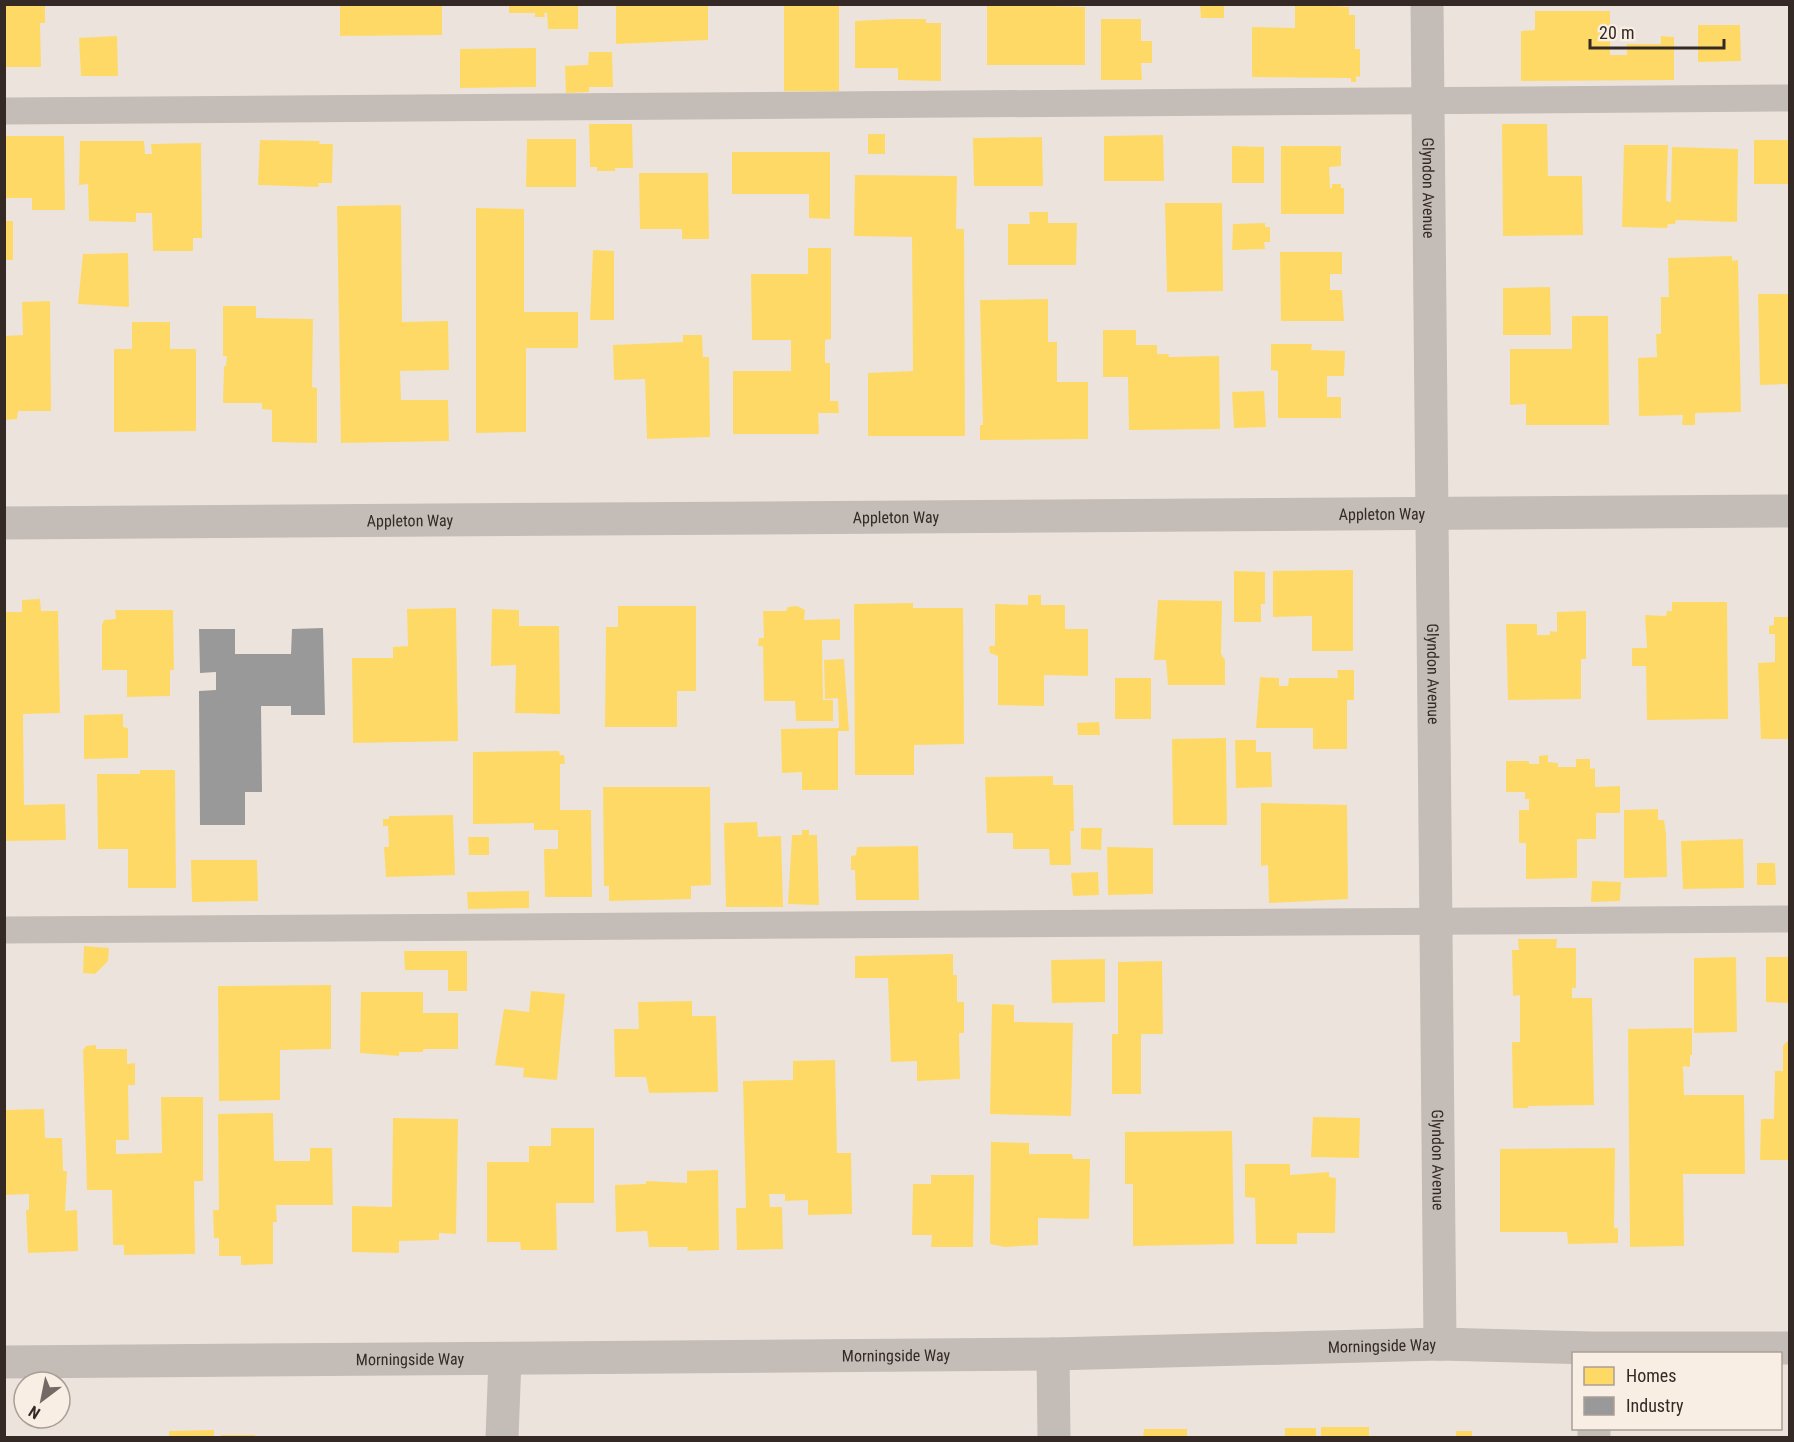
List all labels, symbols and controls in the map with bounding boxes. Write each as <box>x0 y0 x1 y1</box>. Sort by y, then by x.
scale bar <box>1590 12 1724 50</box>
text: 20 m <box>1599 22 1634 43</box>
street label: Glyndon Avenue <box>1419 137 1439 239</box>
street label: Appleton Way <box>1339 504 1426 524</box>
street label: Appleton Way <box>853 507 940 527</box>
street label: Appleton Way <box>367 510 454 530</box>
street label: Glyndon Avenue <box>1424 623 1443 725</box>
street label: Glyndon Avenue <box>1428 1109 1448 1211</box>
street label: Morningside Way <box>1327 1335 1437 1356</box>
street label: Morningside Way <box>842 1345 951 1365</box>
street label: Morningside Way <box>356 1349 465 1369</box>
legend <box>1572 1352 1782 1430</box>
text: Homes <box>1626 1365 1676 1386</box>
north arrow <box>12 1370 72 1430</box>
text: Industry <box>1626 1395 1684 1416</box>
text: N <box>25 1402 44 1423</box>

